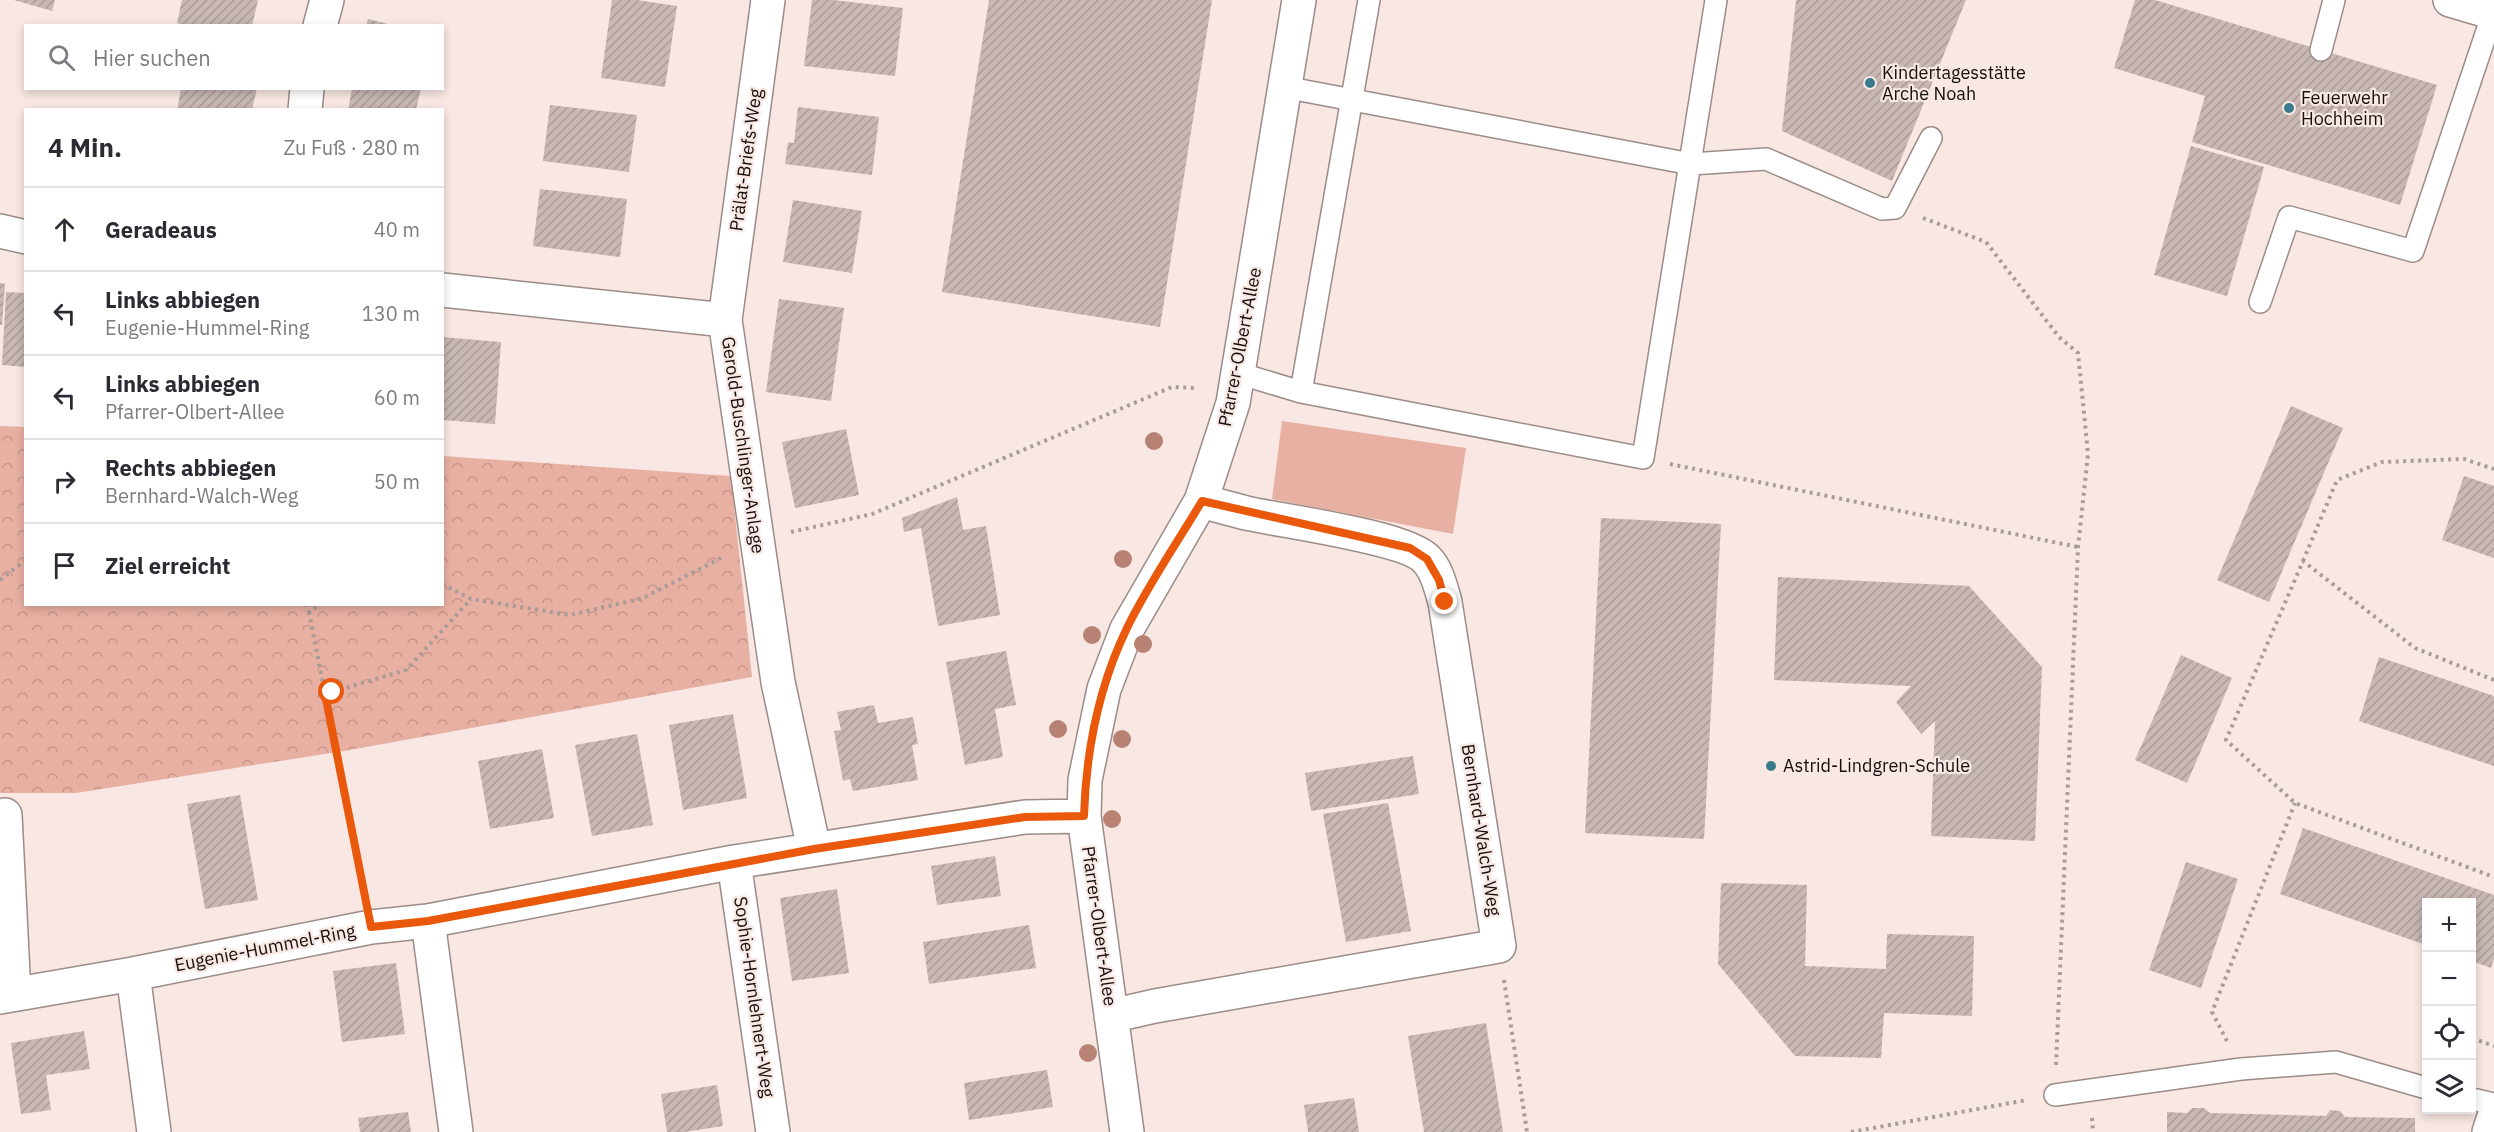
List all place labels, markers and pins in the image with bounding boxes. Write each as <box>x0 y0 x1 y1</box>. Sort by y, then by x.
place label: Kindertagesstätte Arche Noah <box>1882 61 2026 105</box>
marker: Kindertagesstätte Arche Noah <box>1863 76 1877 90</box>
place label: Feuerwehr Hochheim <box>2301 86 2388 130</box>
marker: Feuerwehr Hochheim <box>2282 101 2296 115</box>
place label: Astrid-Lindgren-Schule <box>1783 754 1970 777</box>
marker: Astrid-Lindgren-Schule <box>1764 759 1778 773</box>

